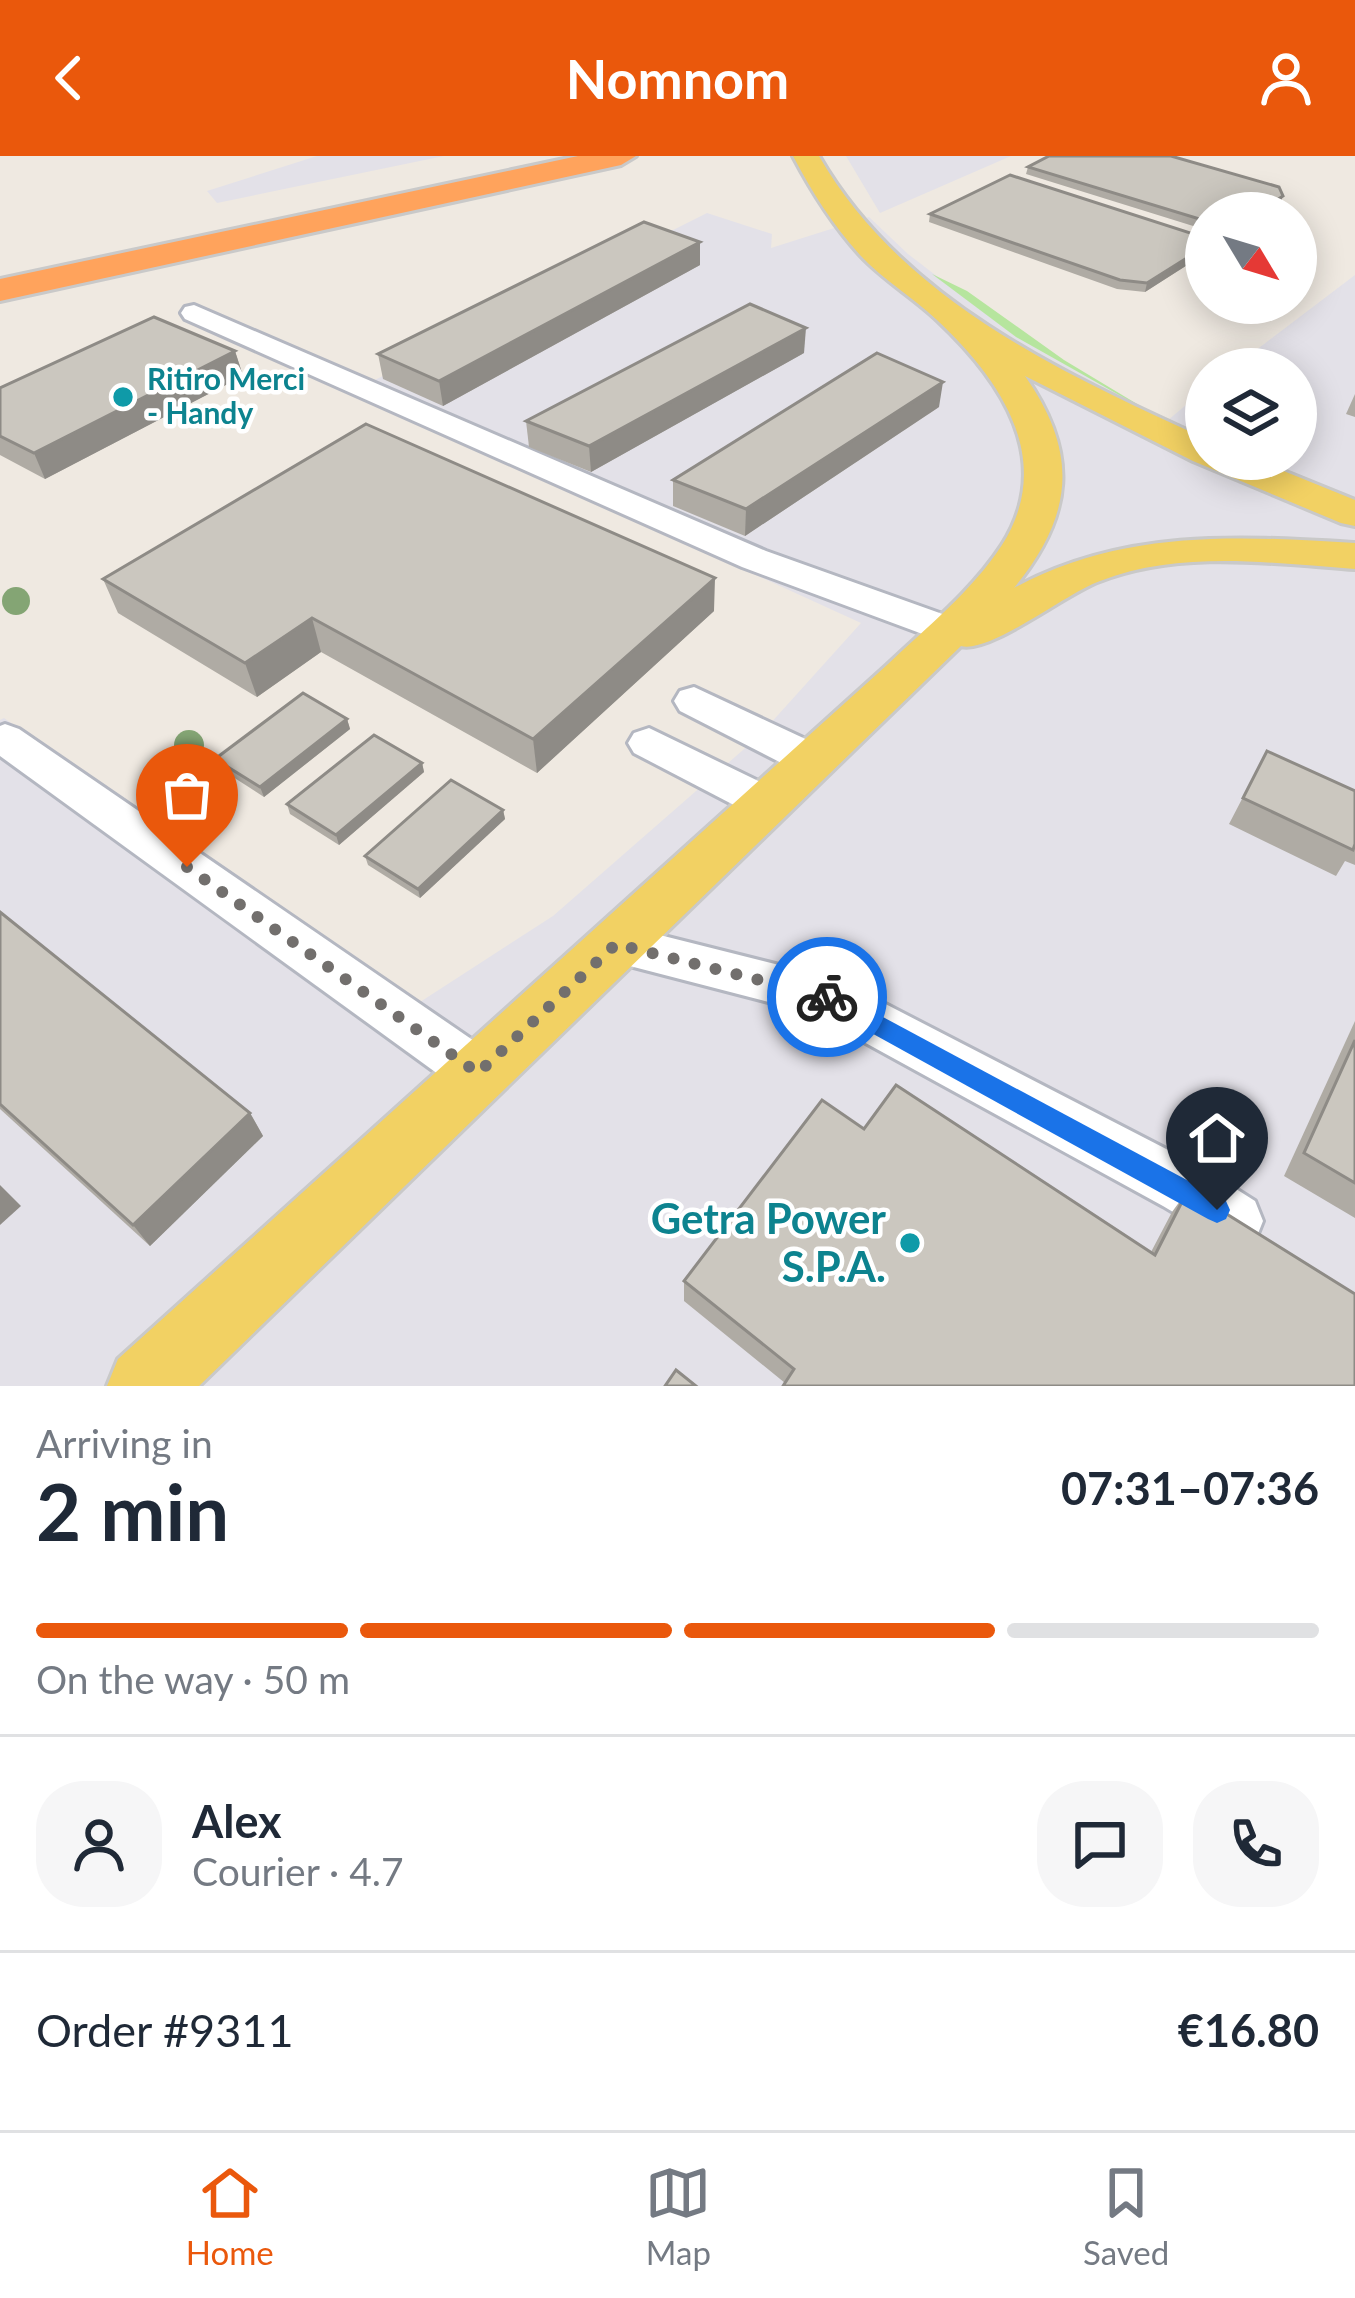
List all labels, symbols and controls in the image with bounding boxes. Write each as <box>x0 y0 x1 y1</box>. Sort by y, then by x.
icon: back <box>36 45 102 111</box>
icon: person <box>1253 45 1319 111</box>
text: Nomnom <box>566 46 789 111</box>
north arrow <box>1185 192 1317 324</box>
map controls <box>1185 192 1317 480</box>
button: layers <box>1185 348 1317 480</box>
place label: Ritiro Merci - Handy <box>147 360 305 430</box>
marker: Ritiro Merci - Handy <box>110 384 136 410</box>
pin <box>136 744 238 867</box>
icon: bag <box>154 762 220 828</box>
courier <box>767 937 887 1057</box>
icon: bike <box>794 964 860 1030</box>
pin <box>1166 1087 1268 1210</box>
icon: home <box>1184 1105 1250 1171</box>
place label: Getra Power S.P.A. <box>651 1193 886 1291</box>
marker: Getra Power S.P.A. <box>897 1230 923 1256</box>
text: Arriving in <box>36 1420 213 1466</box>
text: 07:31–07:36 <box>1061 1461 1319 1515</box>
text: 2 min <box>36 1464 229 1558</box>
text: On the way · 50 m <box>36 1656 350 1702</box>
button: person <box>36 1781 162 1907</box>
button: chat <box>1037 1781 1163 1907</box>
button: phone <box>1193 1781 1319 1907</box>
text: Alex <box>192 1794 282 1848</box>
text: Courier · 4.7 <box>192 1848 404 1894</box>
text: Order #9311 <box>36 2003 294 2057</box>
text: €16.80 <box>1178 2003 1319 2057</box>
tab: Home <box>186 2160 274 2272</box>
tab: Map <box>645 2160 711 2272</box>
tab: Saved <box>1083 2160 1169 2272</box>

